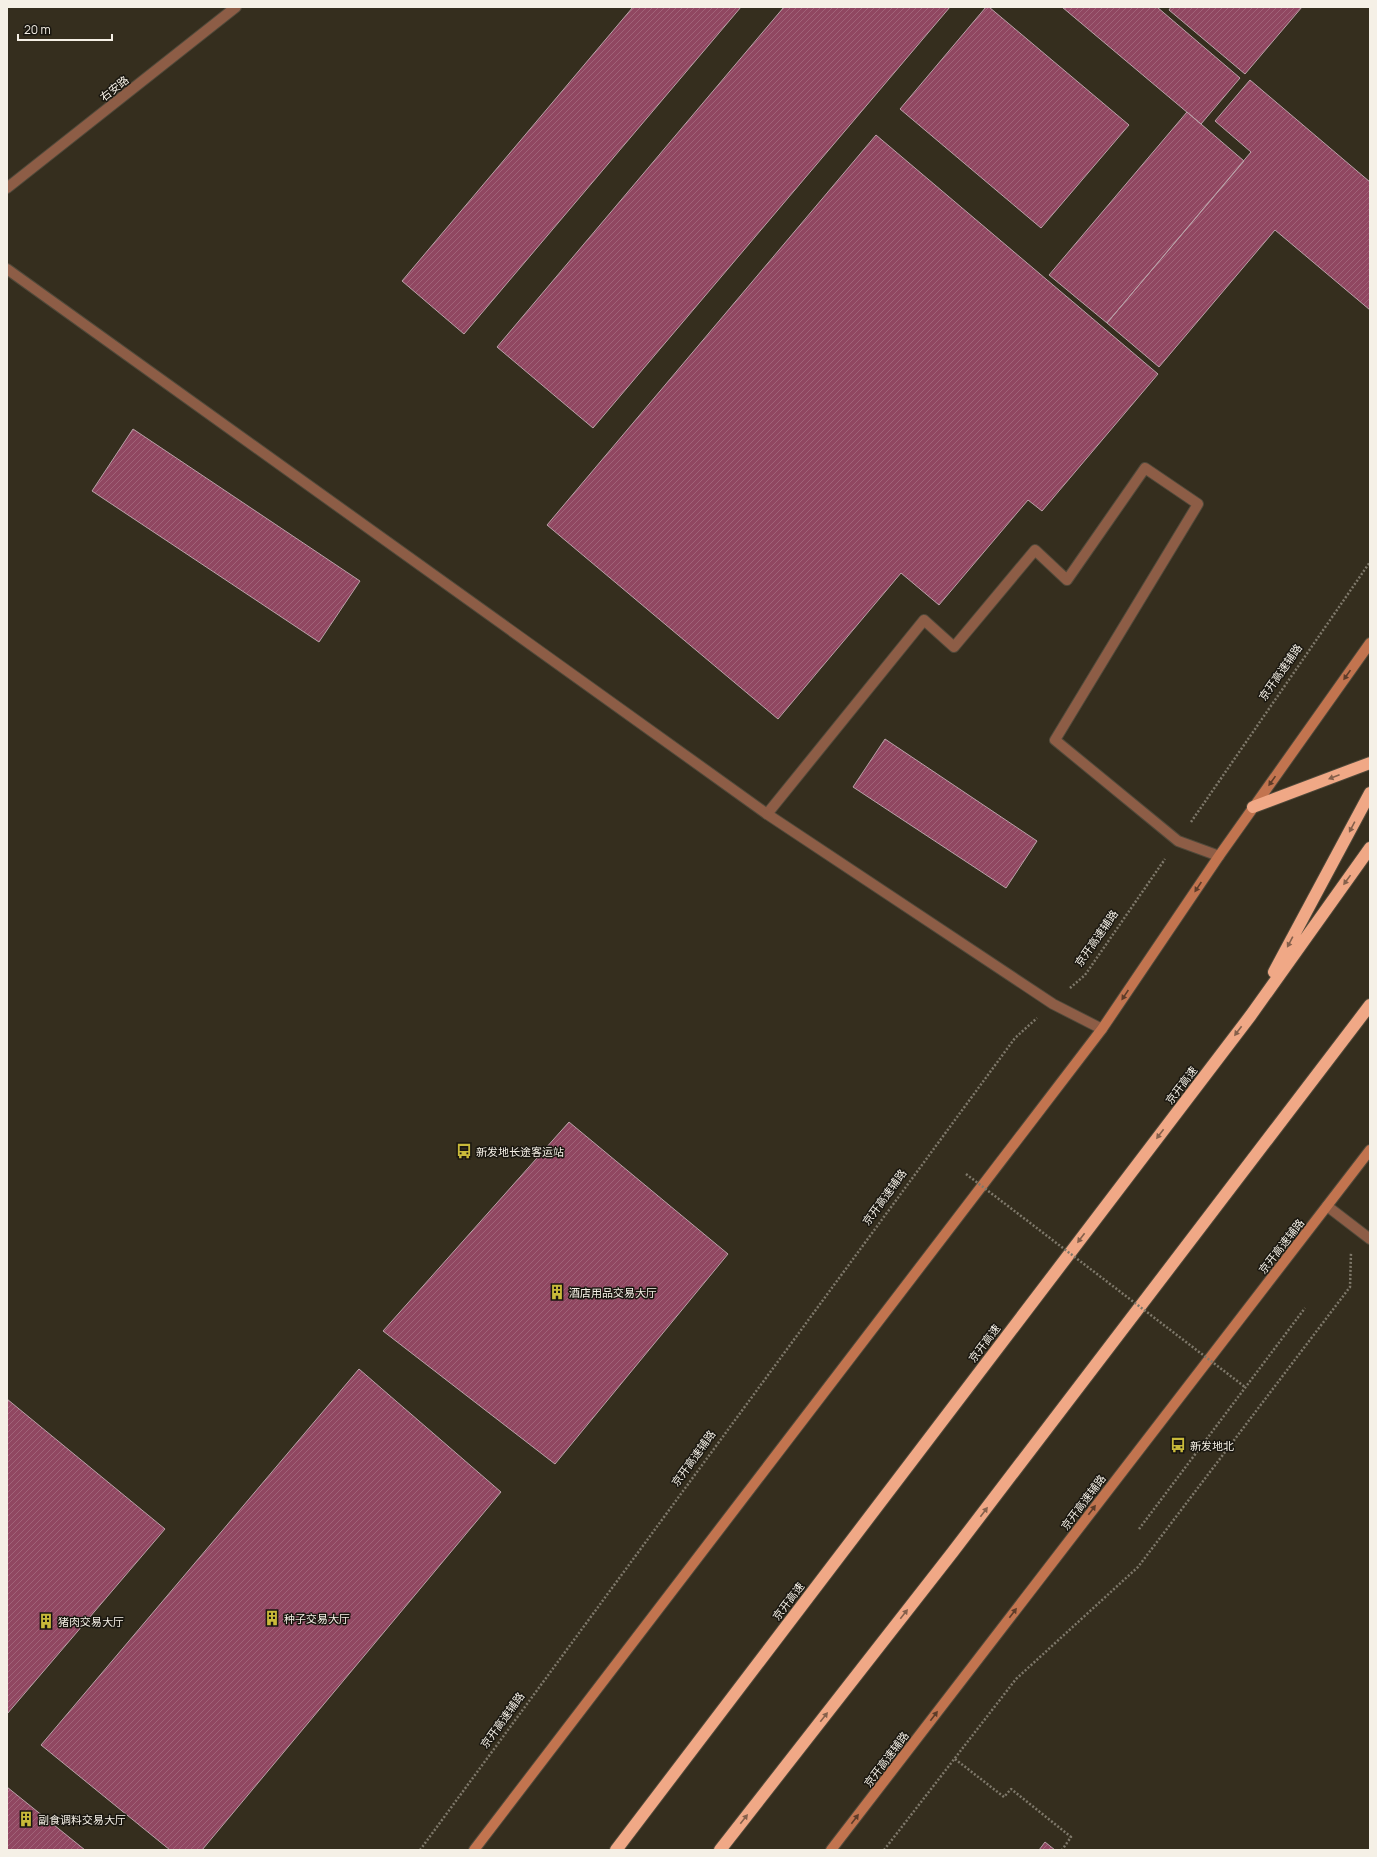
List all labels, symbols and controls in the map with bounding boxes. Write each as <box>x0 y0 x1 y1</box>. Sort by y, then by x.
scale bar <box>18 16 112 42</box>
text: 20 m <box>24 21 51 38</box>
street label: 右安路 <box>96 72 132 104</box>
street label: 京开高速辅路 <box>1255 641 1305 703</box>
one-way arrow <box>1343 669 1352 680</box>
one-way arrow <box>1327 774 1339 780</box>
one-way arrow <box>1268 775 1276 786</box>
one-way arrow <box>1348 821 1355 833</box>
one-way arrow <box>1343 875 1351 886</box>
one-way arrow <box>1194 882 1202 892</box>
street label: 京开高速辅路 <box>1071 907 1121 969</box>
one-way arrow <box>1287 936 1293 948</box>
one-way arrow <box>1121 990 1129 1000</box>
one-way arrow <box>1235 1026 1243 1036</box>
street label: 京开高速 <box>1162 1063 1200 1107</box>
one-way arrow <box>1155 1129 1164 1140</box>
bus stop icon: 新发地长途客运站 <box>455 1142 473 1160</box>
place label: 新发地长途客运站 <box>476 1144 564 1159</box>
street label: 京开高速辅路 <box>859 1166 909 1228</box>
street label: 京开高速辅路 <box>1255 1215 1307 1277</box>
one-way arrow <box>1076 1232 1085 1243</box>
building icon: 酒店用品交易大厅 <box>548 1283 566 1301</box>
place label: 酒店用品交易大厅 <box>569 1285 657 1300</box>
street label: 京开高速 <box>965 1321 1003 1365</box>
street label: 京开高速辅路 <box>668 1427 718 1489</box>
bus stop icon: 新发地北 <box>1169 1436 1187 1454</box>
place label: 新发地北 <box>1190 1438 1234 1453</box>
street label: 京开高速辅路 <box>1057 1471 1109 1533</box>
one-way arrow <box>1088 1504 1097 1515</box>
one-way arrow <box>980 1506 988 1517</box>
street label: 京开高速 <box>769 1579 807 1623</box>
one-way arrow <box>1009 1607 1018 1618</box>
building icon: 种子交易大厅 <box>263 1609 281 1627</box>
one-way arrow <box>900 1609 909 1620</box>
place label: 种子交易大厅 <box>284 1611 350 1626</box>
building icon: 猪肉交易大厅 <box>37 1612 55 1630</box>
place label: 猪肉交易大厅 <box>58 1614 124 1629</box>
street label: 京开高速辅路 <box>477 1689 527 1751</box>
one-way arrow <box>930 1710 938 1721</box>
one-way arrow <box>820 1711 829 1722</box>
street label: 京开高速辅路 <box>860 1728 912 1790</box>
building icon: 副食调料交易大厅 <box>17 1810 35 1828</box>
place label: 副食调料交易大厅 <box>38 1812 126 1827</box>
one-way arrow <box>740 1814 749 1825</box>
one-way arrow <box>851 1814 859 1824</box>

